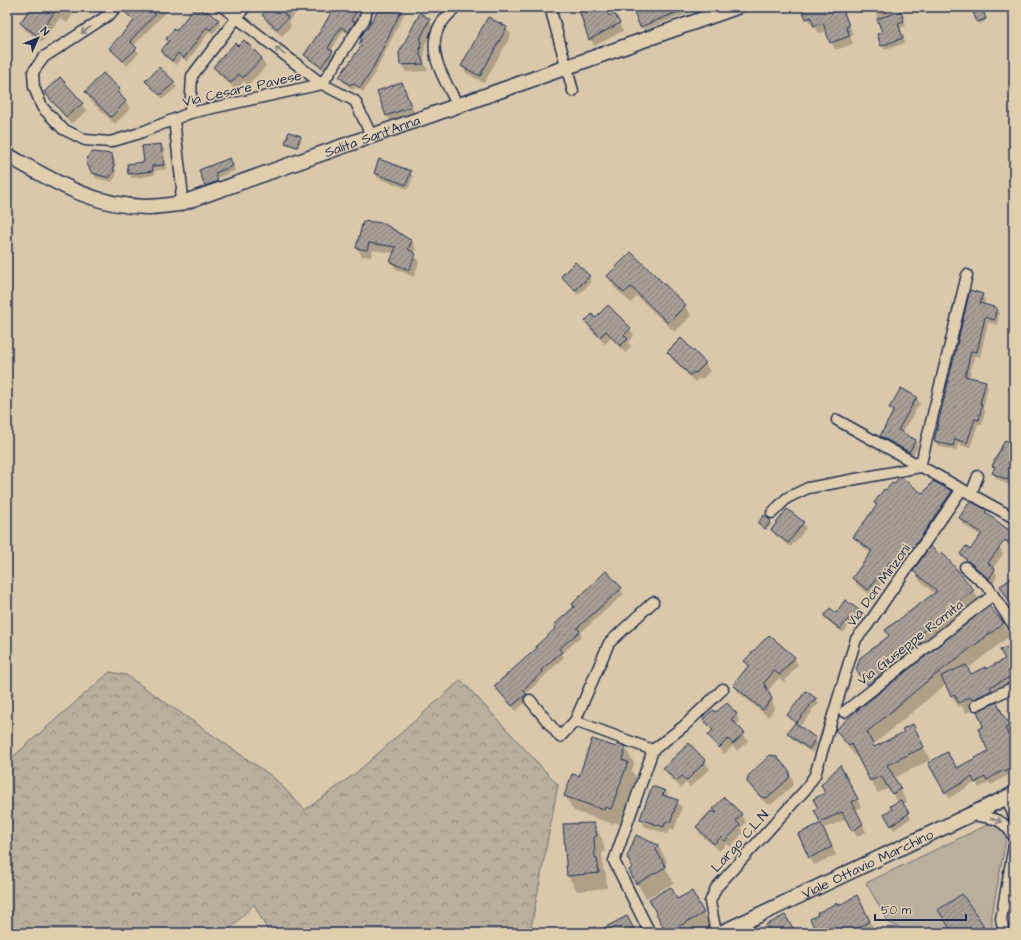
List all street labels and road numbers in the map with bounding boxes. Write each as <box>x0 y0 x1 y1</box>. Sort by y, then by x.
street label: Via Cesare Pavese <box>181 65 304 112</box>
street label: Salita Sant'Anna <box>322 111 423 163</box>
street label: Via Don Minzoni <box>842 540 916 631</box>
street label: Via Giuseppe Romita <box>853 595 968 691</box>
street label: Largo C.L.N. <box>707 804 775 877</box>
street label: Viale Ottavio Marchino <box>799 825 937 904</box>

